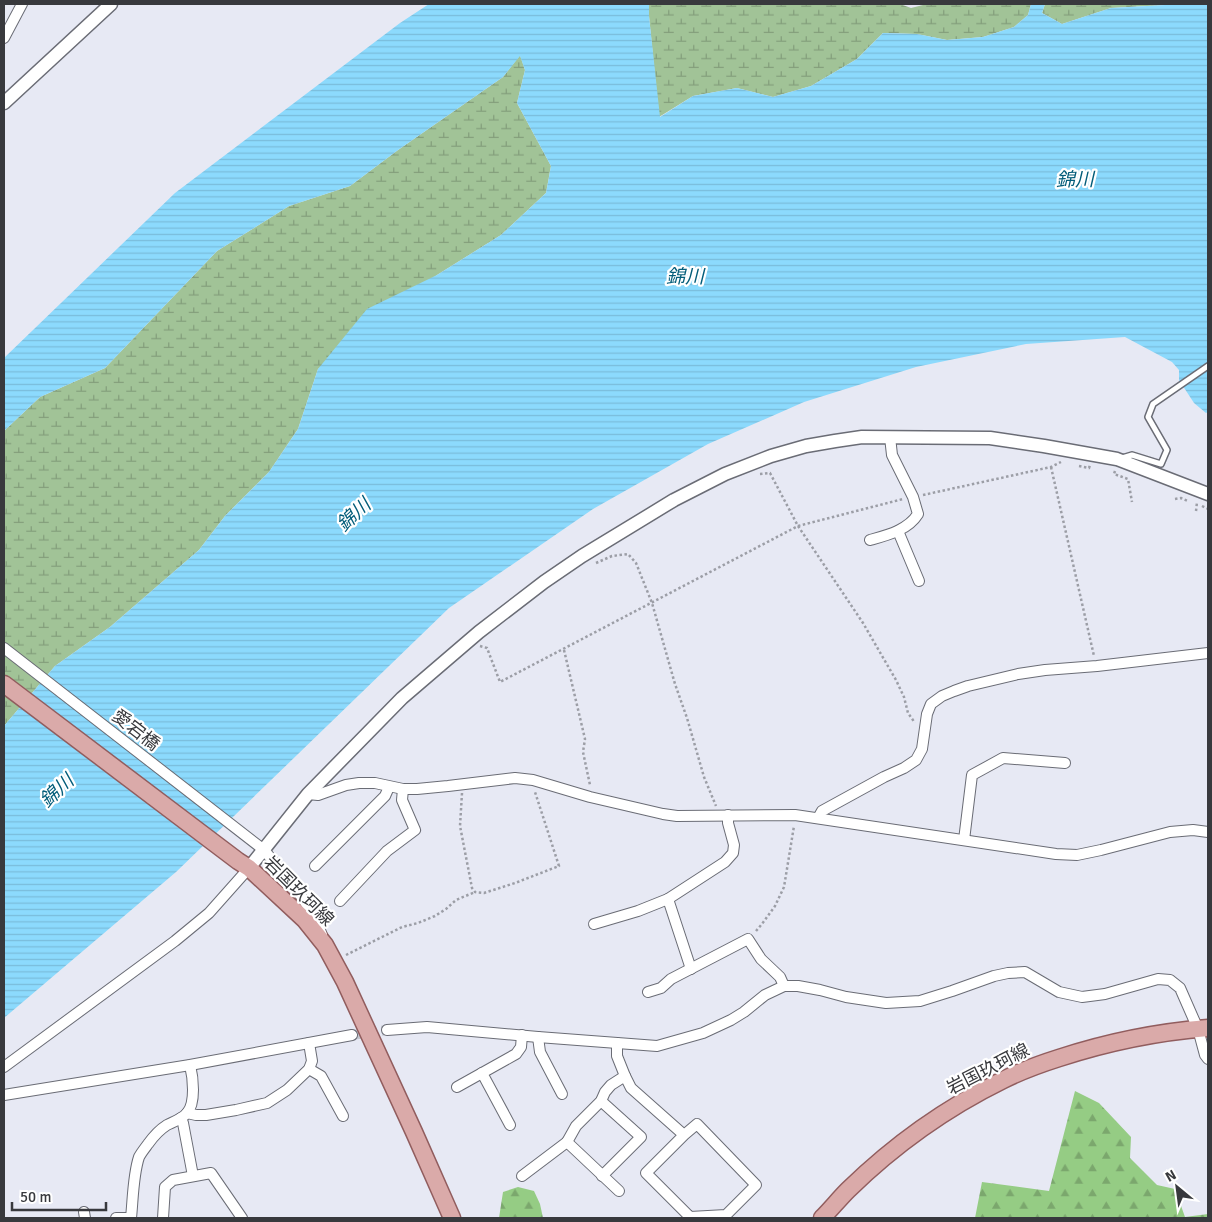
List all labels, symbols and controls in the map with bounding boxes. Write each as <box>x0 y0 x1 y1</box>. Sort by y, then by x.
water label: 錦川 <box>1056 168 1096 192</box>
water label: 錦川 <box>666 265 706 289</box>
water label: 錦川 <box>332 492 378 537</box>
street label: 愛宕橋 <box>108 705 164 755</box>
water label: 錦川 <box>35 768 81 813</box>
street label: 岩国玖珂線 <box>259 851 339 931</box>
street label: 岩国玖珂線 <box>943 1039 1033 1099</box>
north arrow <box>1152 1162 1202 1212</box>
text: N <box>1163 1166 1179 1186</box>
scale bar <box>12 1180 106 1212</box>
text: 50 m <box>20 1188 51 1206</box>

